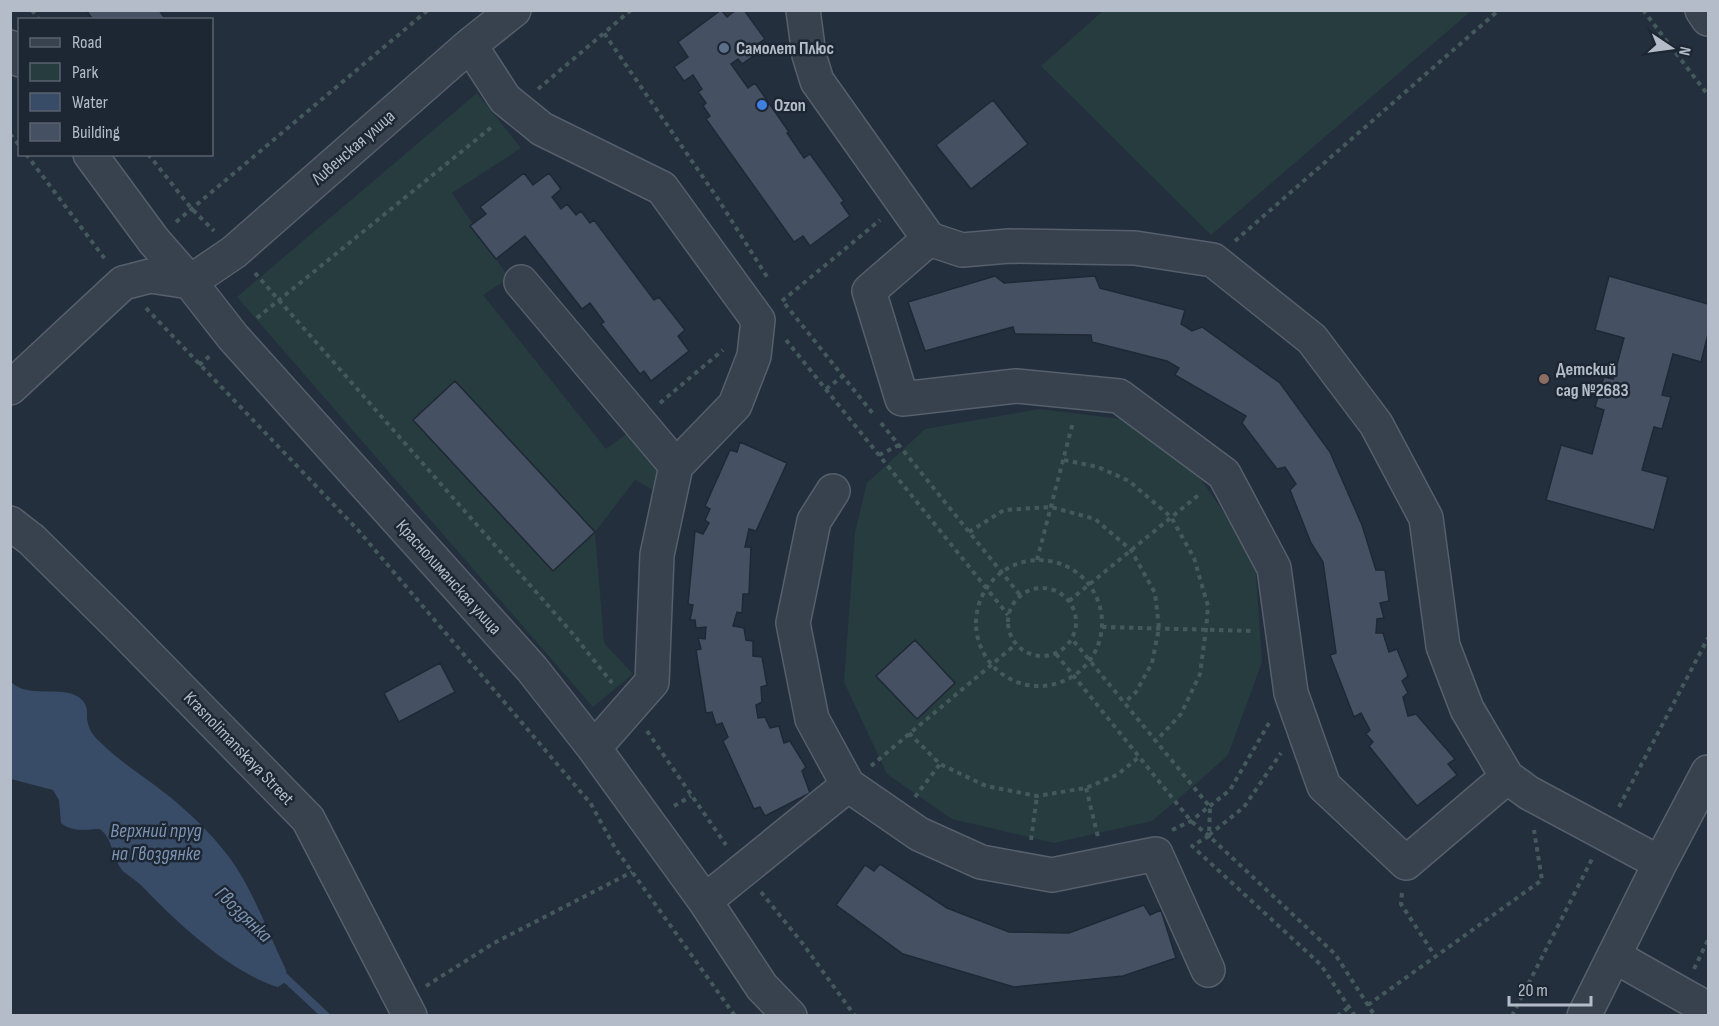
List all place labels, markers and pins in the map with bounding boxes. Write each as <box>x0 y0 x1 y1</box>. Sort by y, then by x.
place label: Самолет Плюс <box>736 38 834 59</box>
marker: Самолет Плюс <box>717 41 731 55</box>
place label: Ozon <box>774 95 806 116</box>
marker: Ozon <box>755 98 769 112</box>
place label: Детский сад №2683 <box>1556 359 1629 401</box>
marker: Детский сад №2683 <box>1537 372 1551 386</box>

